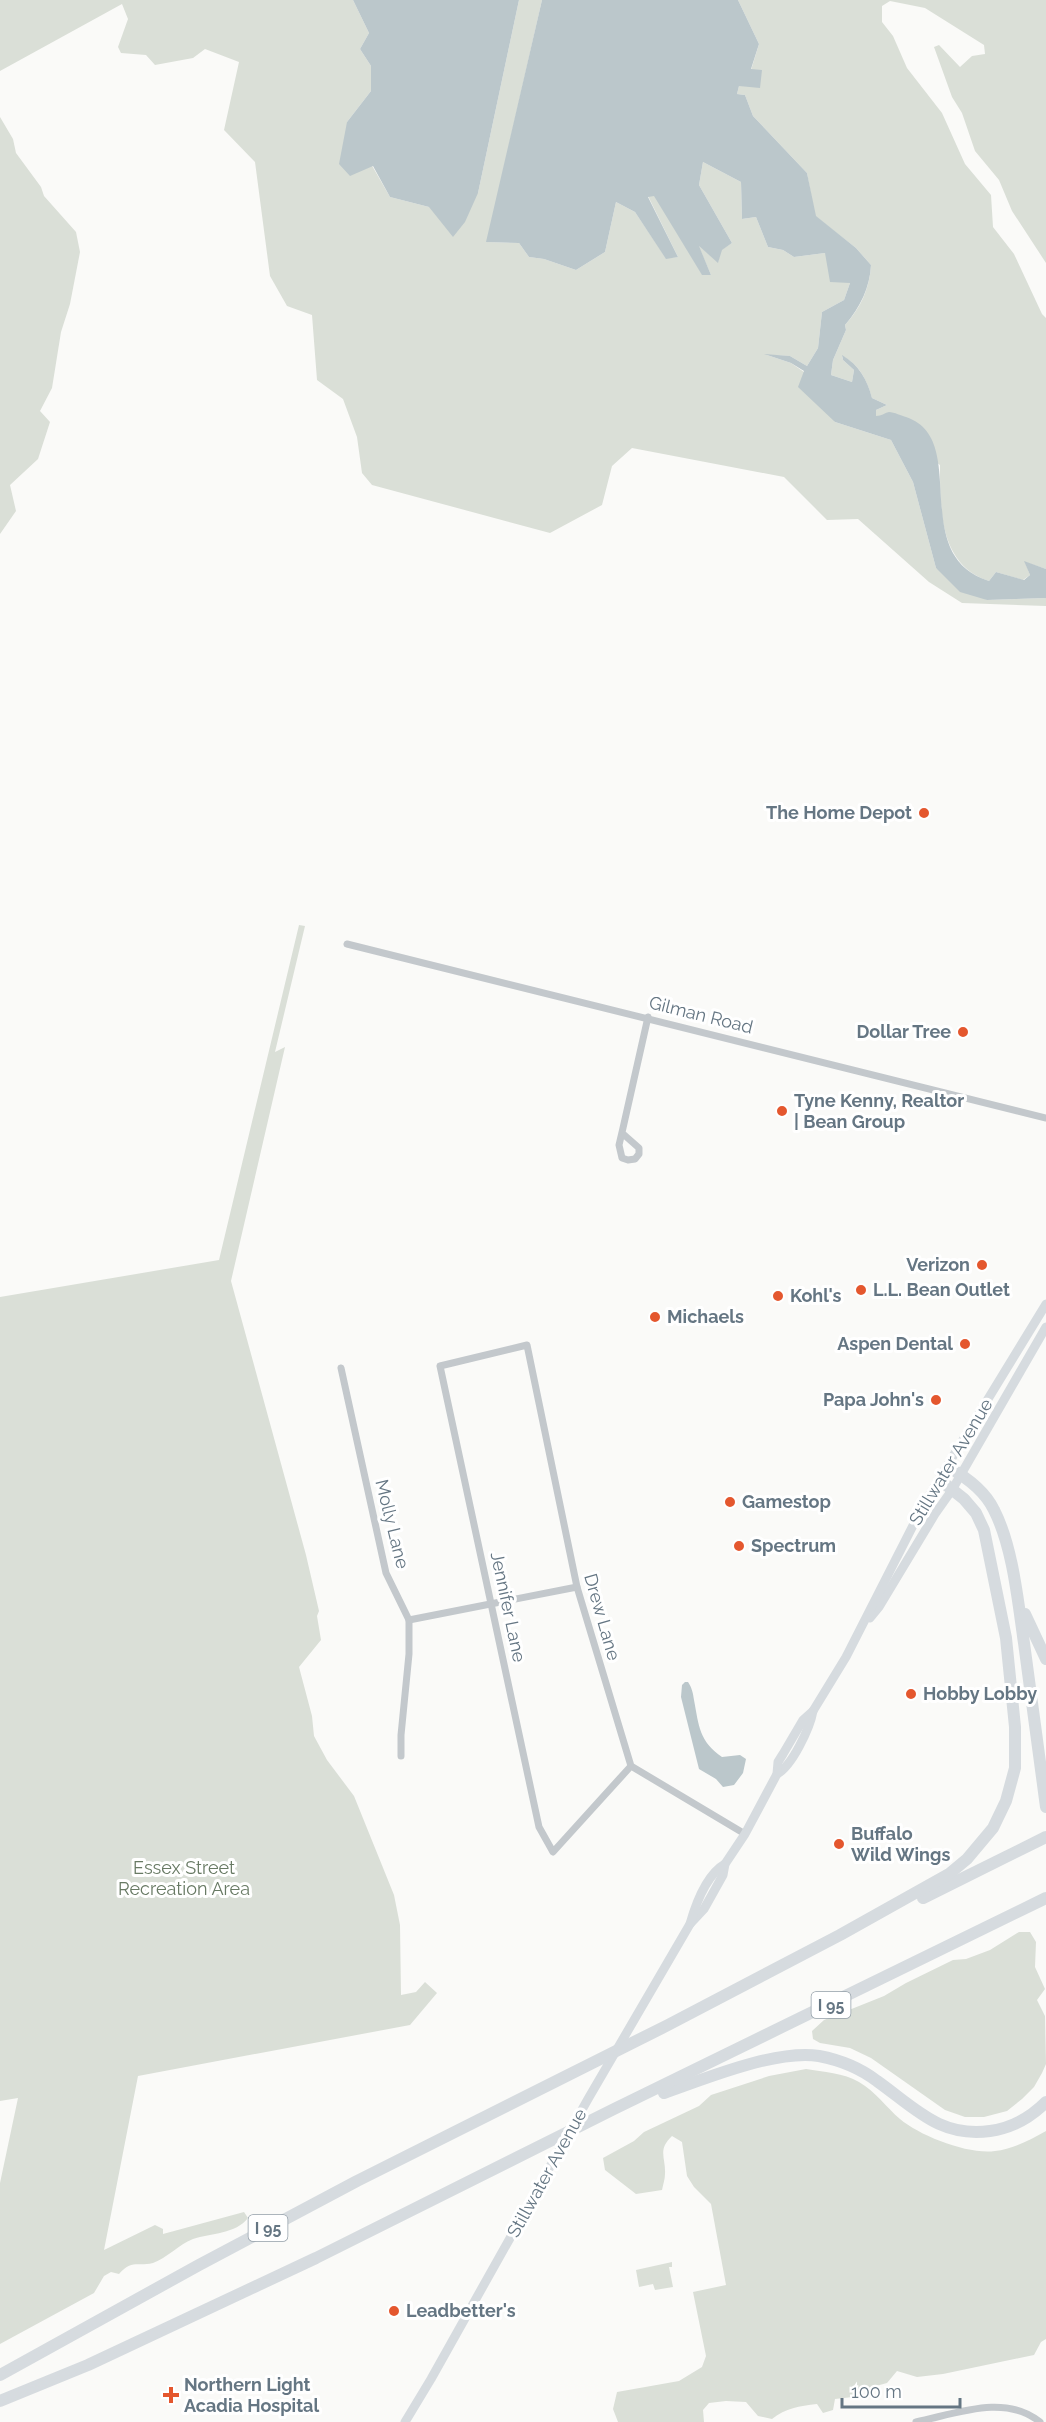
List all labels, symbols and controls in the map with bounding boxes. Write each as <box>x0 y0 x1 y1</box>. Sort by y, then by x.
place label: The Home Depot <box>766 802 912 823</box>
marker: The Home Depot <box>917 806 931 820</box>
street label: Gilman Road <box>647 991 755 1038</box>
place label: Dollar Tree <box>856 1021 951 1042</box>
marker: Dollar Tree <box>956 1025 970 1039</box>
place label: Tyne Kenny, Realtor | Bean Group <box>794 1090 964 1132</box>
marker: Tyne Kenny, Realtor | Bean Group <box>775 1104 789 1118</box>
place label: Verizon <box>906 1254 970 1275</box>
marker: Verizon <box>975 1258 989 1272</box>
place label: L.L. Bean Outlet <box>873 1279 1010 1300</box>
marker: L.L. Bean Outlet <box>854 1283 868 1297</box>
place label: Kohl's <box>790 1285 842 1306</box>
marker: Kohl's <box>771 1289 785 1303</box>
place label: Michaels <box>667 1306 744 1327</box>
marker: Michaels <box>648 1310 662 1324</box>
place label: Aspen Dental <box>837 1333 953 1354</box>
marker: Aspen Dental <box>958 1337 972 1351</box>
place label: Papa John's <box>823 1389 924 1410</box>
marker: Papa John's <box>929 1393 943 1407</box>
street label: Stillwater Avenue <box>905 1394 997 1529</box>
street label: Molly Lane <box>371 1477 414 1571</box>
place label: Gamestop <box>742 1491 831 1512</box>
marker: Gamestop <box>723 1495 737 1509</box>
place label: Spectrum <box>751 1535 836 1556</box>
marker: Spectrum <box>732 1539 746 1553</box>
street label: Jennifer Lane <box>487 1550 530 1664</box>
street label: Drew Lane <box>580 1571 625 1663</box>
place label: Hobby Lobby <box>923 1683 1037 1704</box>
marker: Hobby Lobby <box>904 1687 918 1701</box>
place label: Buffalo Wild Wings <box>851 1823 950 1865</box>
marker: Buffalo Wild Wings <box>832 1837 846 1851</box>
park label: Essex Street Recreation Area <box>118 1857 250 1899</box>
road number: I 95 <box>812 1992 850 2018</box>
street label: Stillwater Avenue <box>502 2104 591 2241</box>
road number: I 95 <box>248 2215 288 2241</box>
place label: Leadbetter's <box>406 2300 516 2321</box>
marker: Leadbetter's <box>387 2304 401 2318</box>
scale bar <box>842 2371 960 2409</box>
place label: Northern Light Acadia Hospital <box>184 2374 319 2416</box>
text: 100 m <box>851 2381 902 2402</box>
marker: Northern Light Acadia Hospital <box>162 2386 180 2404</box>

